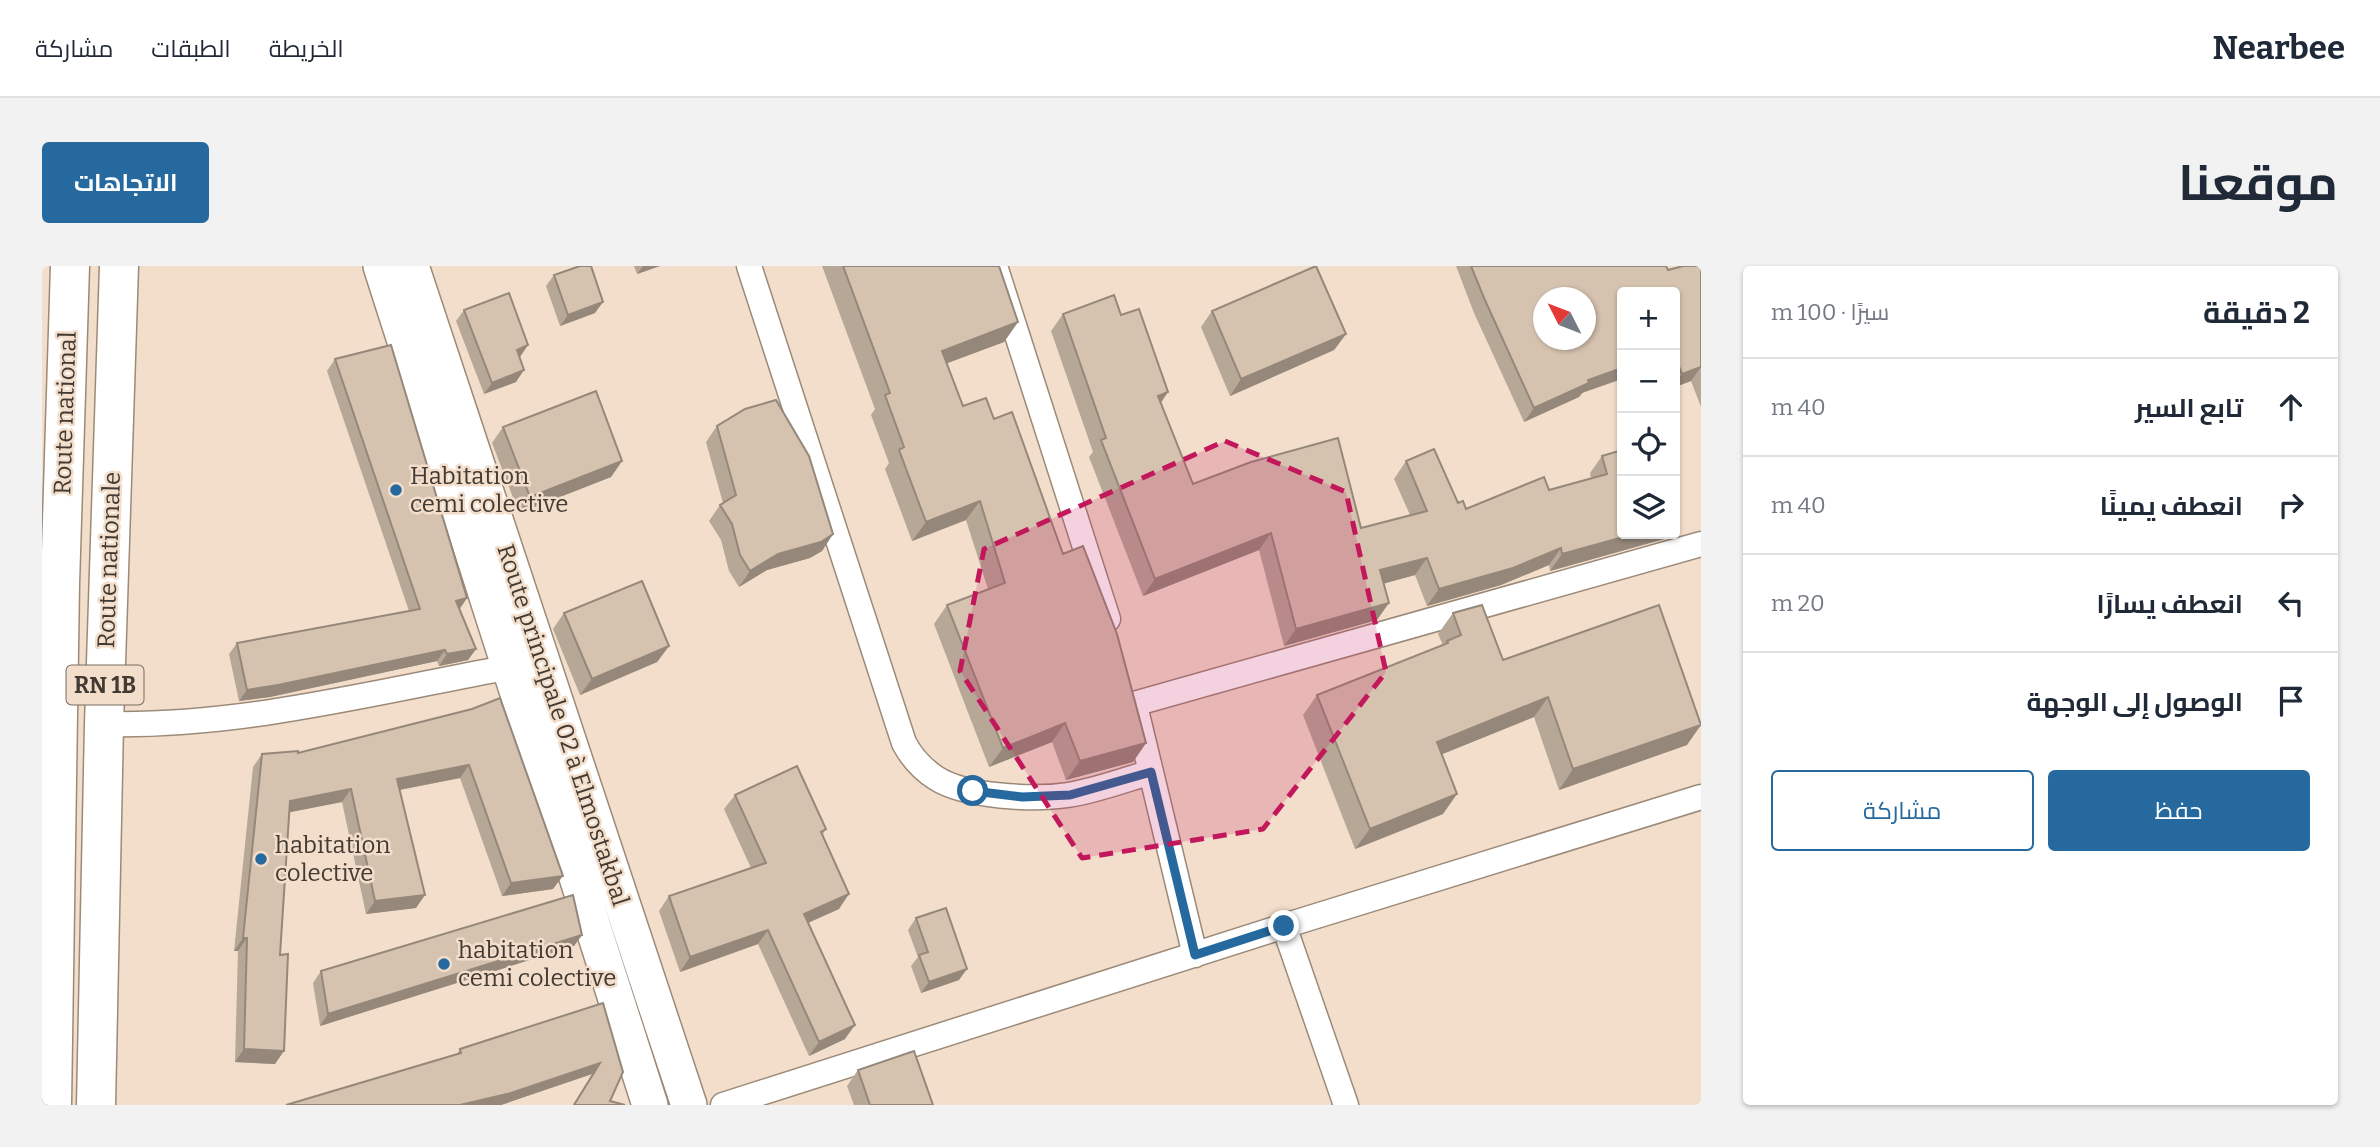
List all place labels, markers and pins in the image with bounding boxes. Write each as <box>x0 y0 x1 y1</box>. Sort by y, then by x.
place label: Habitation cemi colective <box>410 462 568 518</box>
marker: Habitation cemi colective <box>388 482 404 498</box>
place label: habitation colective <box>275 831 391 887</box>
marker: habitation colective <box>253 851 269 867</box>
place label: habitation cemi colective <box>458 936 616 992</box>
marker: habitation cemi colective <box>436 956 452 972</box>

